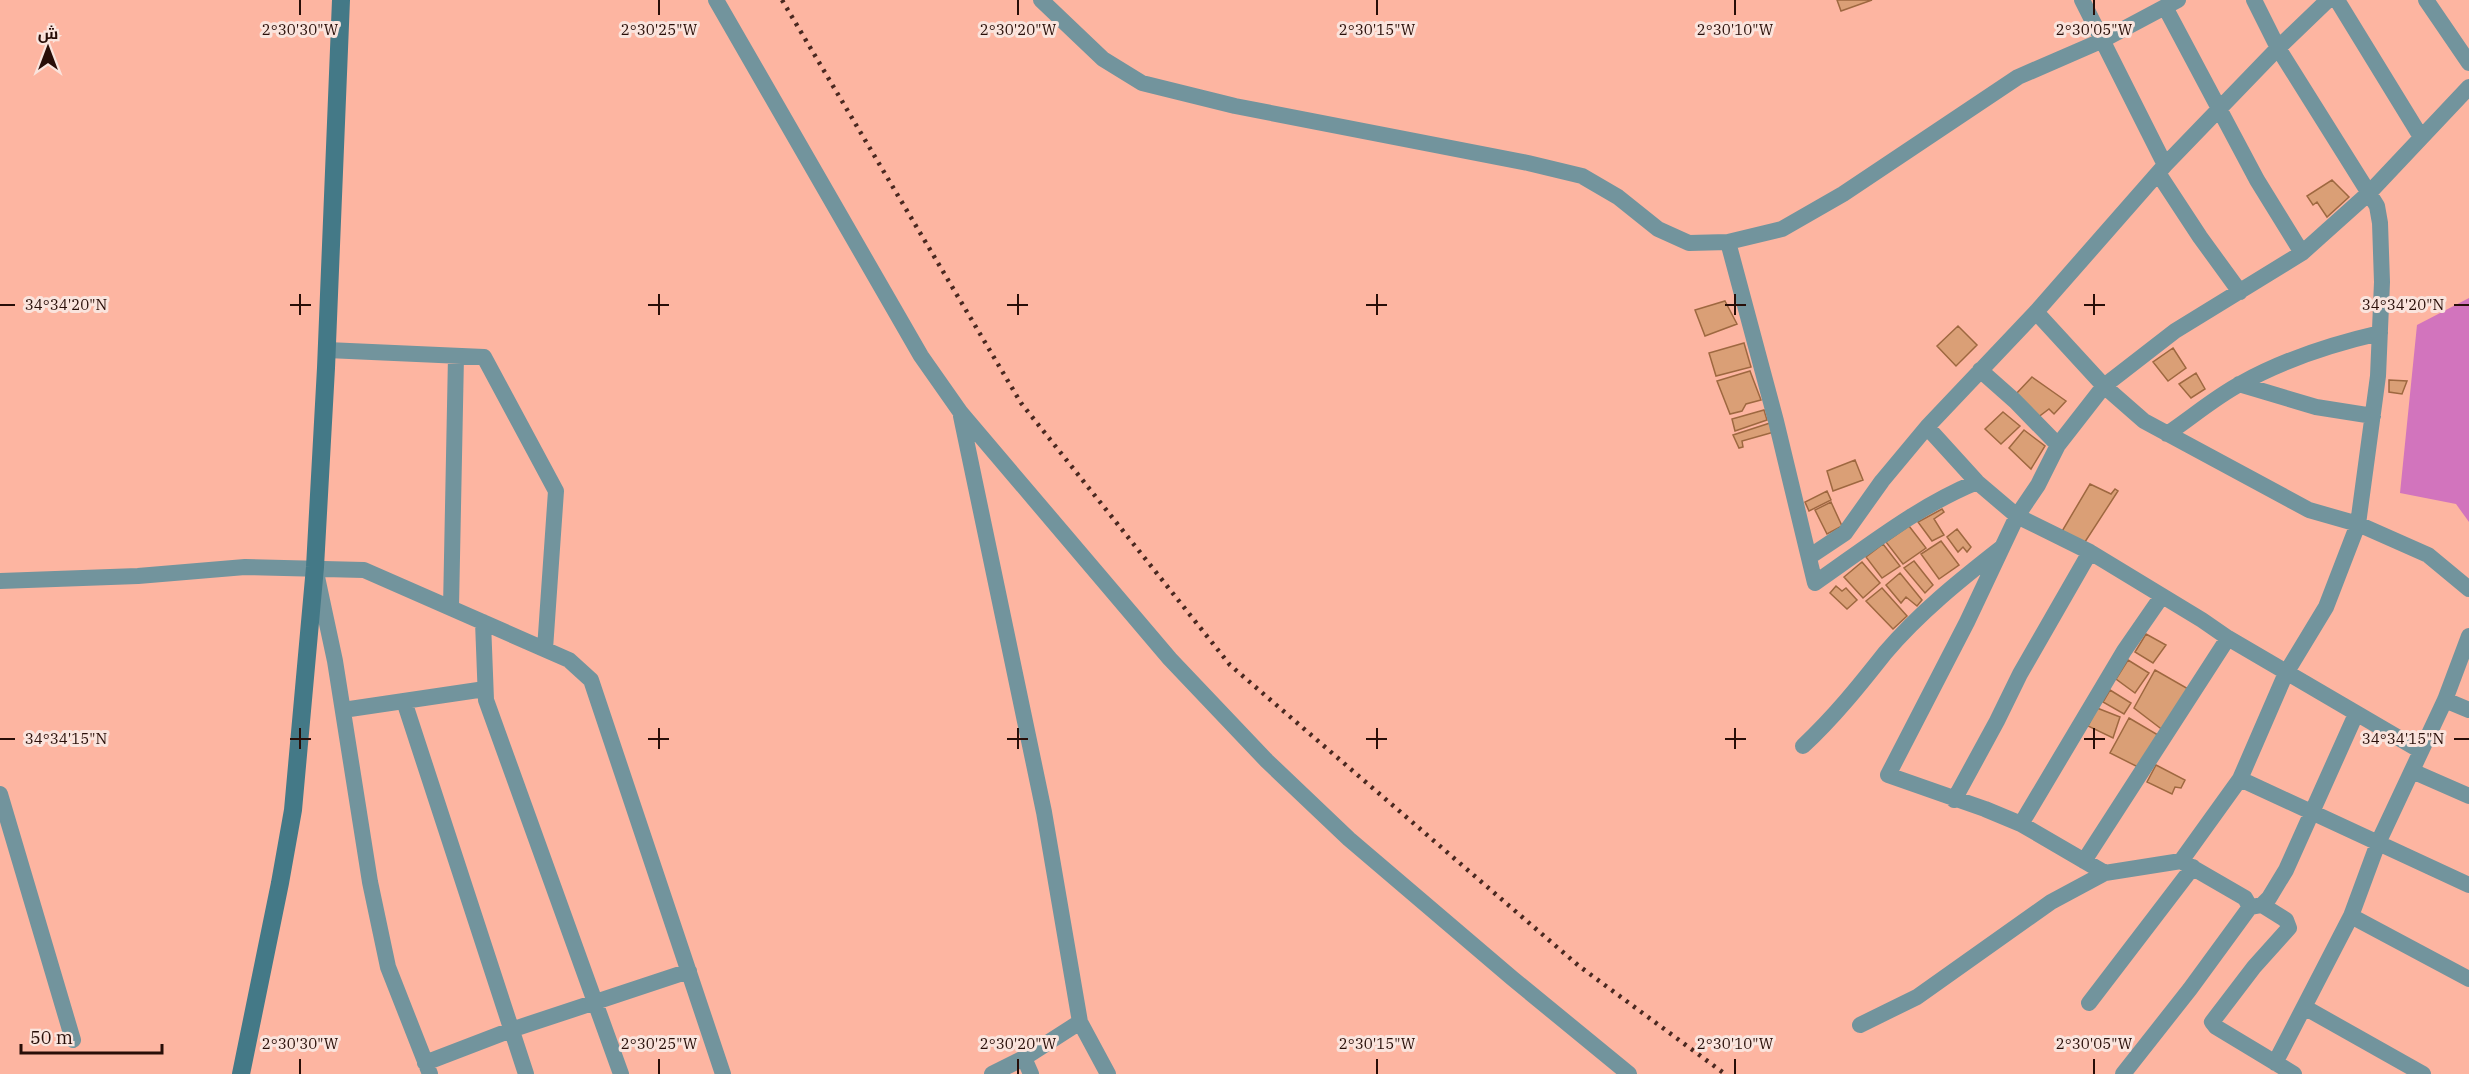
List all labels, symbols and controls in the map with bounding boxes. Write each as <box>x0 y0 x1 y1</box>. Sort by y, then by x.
north arrow <box>18 18 78 78</box>
text: 2°30'30"W <box>262 20 339 39</box>
text: 2°30'25"W <box>621 20 698 39</box>
text: 2°30'20"W <box>980 20 1057 39</box>
text: 2°30'15"W <box>1339 20 1416 39</box>
text: 2°30'10"W <box>1697 20 1774 39</box>
text: 2°30'05"W <box>2056 20 2133 39</box>
text: ش <box>38 23 58 43</box>
text: 34°34'20"N <box>25 295 107 314</box>
text: 34°34'20"N <box>2362 295 2444 314</box>
text: 34°34'15"N <box>25 729 107 748</box>
text: 34°34'15"N <box>2362 729 2444 748</box>
scale bar <box>21 1017 162 1055</box>
text: 50 m <box>30 1026 73 1049</box>
text: 2°30'30"W <box>262 1034 339 1053</box>
text: 2°30'25"W <box>621 1034 698 1053</box>
text: 2°30'20"W <box>980 1034 1057 1053</box>
text: 2°30'15"W <box>1339 1034 1416 1053</box>
text: 2°30'10"W <box>1697 1034 1774 1053</box>
text: 2°30'05"W <box>2056 1034 2133 1053</box>

